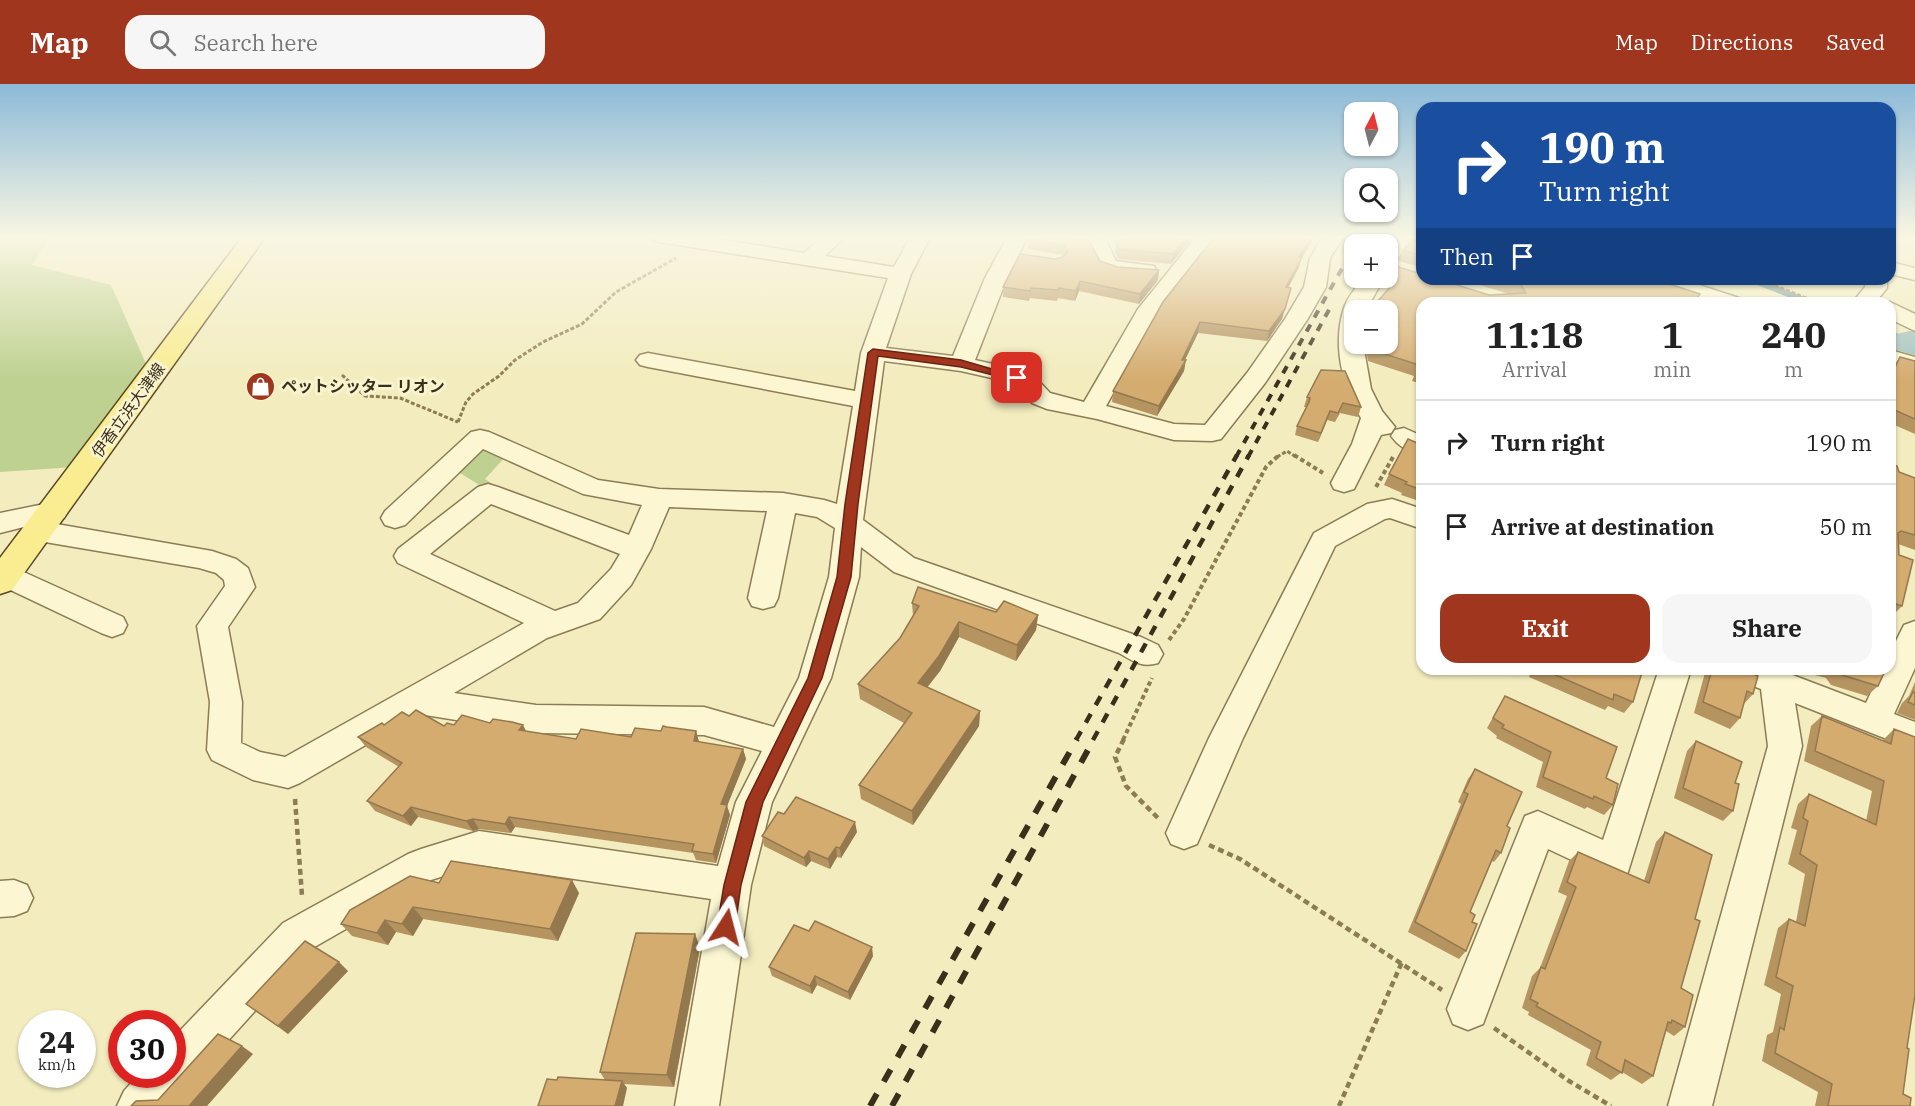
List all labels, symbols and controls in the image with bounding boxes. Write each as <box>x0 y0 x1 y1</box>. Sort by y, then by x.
search box <box>125 15 545 69</box>
text: Map <box>30 24 89 61</box>
icon: search <box>146 26 179 59</box>
text: Search here <box>194 28 318 57</box>
text: Map <box>1615 28 1658 56</box>
text: Directions <box>1691 28 1793 56</box>
text: Saved <box>1826 28 1885 56</box>
north arrow <box>1344 102 1398 156</box>
map controls <box>1344 102 1398 354</box>
text: 190 m <box>1539 120 1665 175</box>
icon: right <box>1440 126 1518 204</box>
button: search <box>1344 168 1398 222</box>
text: Turn right <box>1539 173 1670 208</box>
button: + <box>1344 234 1398 288</box>
icon: arrive <box>1506 240 1539 273</box>
text: Then <box>1440 242 1494 271</box>
button: − <box>1344 300 1398 354</box>
text: 11:18 <box>1486 311 1583 358</box>
text: 1 <box>1661 311 1683 358</box>
text: 240 <box>1761 311 1826 358</box>
pin <box>991 352 1042 403</box>
text: Arrival <box>1502 356 1567 383</box>
text: min <box>1653 356 1691 383</box>
text: m <box>1784 356 1803 383</box>
street label: 伊香立浜大津線 <box>87 359 169 461</box>
icon: arrive <box>1000 361 1033 394</box>
shop icon: ペットシッター リオン <box>244 370 276 402</box>
place label: ペットシッター リオン <box>281 376 445 396</box>
icon: right <box>1440 426 1473 459</box>
text: Turn right <box>1491 428 1605 457</box>
text: 190 m <box>1806 428 1872 457</box>
icon: arrive <box>1440 510 1473 543</box>
text: Arrive at destination <box>1491 512 1714 541</box>
text: 50 m <box>1820 512 1872 541</box>
button: Exit <box>1440 594 1650 663</box>
button: Share <box>1662 594 1872 663</box>
position arrow <box>694 895 758 959</box>
speed limit sign: 30 <box>108 1010 186 1088</box>
text: 24 <box>39 1022 75 1061</box>
text: km/h <box>38 1055 76 1074</box>

